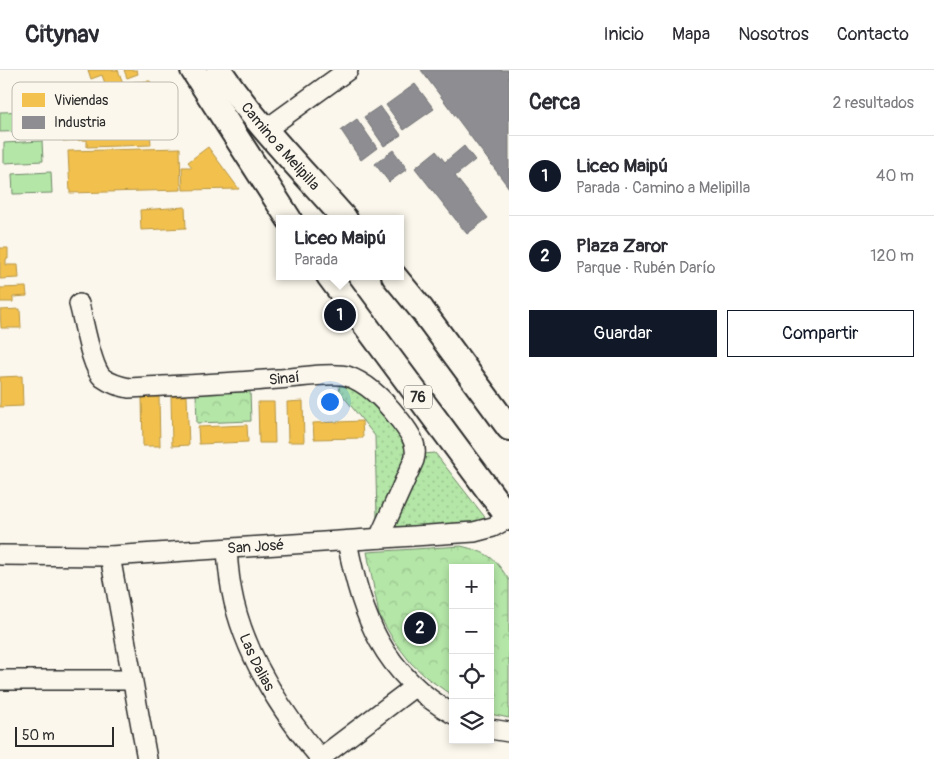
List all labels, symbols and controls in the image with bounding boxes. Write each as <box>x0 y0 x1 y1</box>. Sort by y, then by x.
text: Citynav <box>25 20 100 49</box>
text: Inicio <box>603 23 644 46</box>
text: Mapa <box>672 23 710 46</box>
text: Nosotros <box>738 23 809 46</box>
text: Contacto <box>837 23 909 46</box>
legend <box>12 82 178 140</box>
text: Cerca <box>529 89 580 116</box>
text: Viviendas <box>54 92 109 109</box>
text: 2 resultados <box>832 93 914 113</box>
street label: Camino a Melipilla <box>236 99 324 195</box>
text: Industria <box>54 114 106 131</box>
text: Liceo Maipú <box>576 154 668 178</box>
text: 1 <box>542 166 548 186</box>
text: 40 m <box>876 166 914 186</box>
text: Parada · Camino a Melipilla <box>576 178 750 198</box>
popup <box>276 215 404 280</box>
text: Liceo Maipú <box>294 226 386 250</box>
text: Plaza Zaror <box>576 234 668 258</box>
text: 2 <box>541 246 549 266</box>
text: 120 m <box>870 246 914 266</box>
text: Parada <box>294 250 338 270</box>
text: Parque · Rubén Darío <box>576 258 715 278</box>
pin: 1 <box>324 296 356 334</box>
button: Guardar <box>529 310 717 357</box>
button: Compartir <box>727 310 914 357</box>
street label: Sinaí <box>268 368 300 390</box>
road number: 76 <box>404 386 432 408</box>
your location <box>317 389 343 415</box>
street label: San José <box>227 536 285 558</box>
map controls <box>449 564 494 744</box>
button: + <box>449 564 494 609</box>
pin: 2 <box>404 609 436 647</box>
button: − <box>449 609 494 654</box>
street label: Las Dalias <box>235 631 279 695</box>
button: locate <box>449 654 494 699</box>
button: layers <box>449 699 494 744</box>
scale bar <box>15 724 114 747</box>
text: 50 m <box>22 727 55 744</box>

